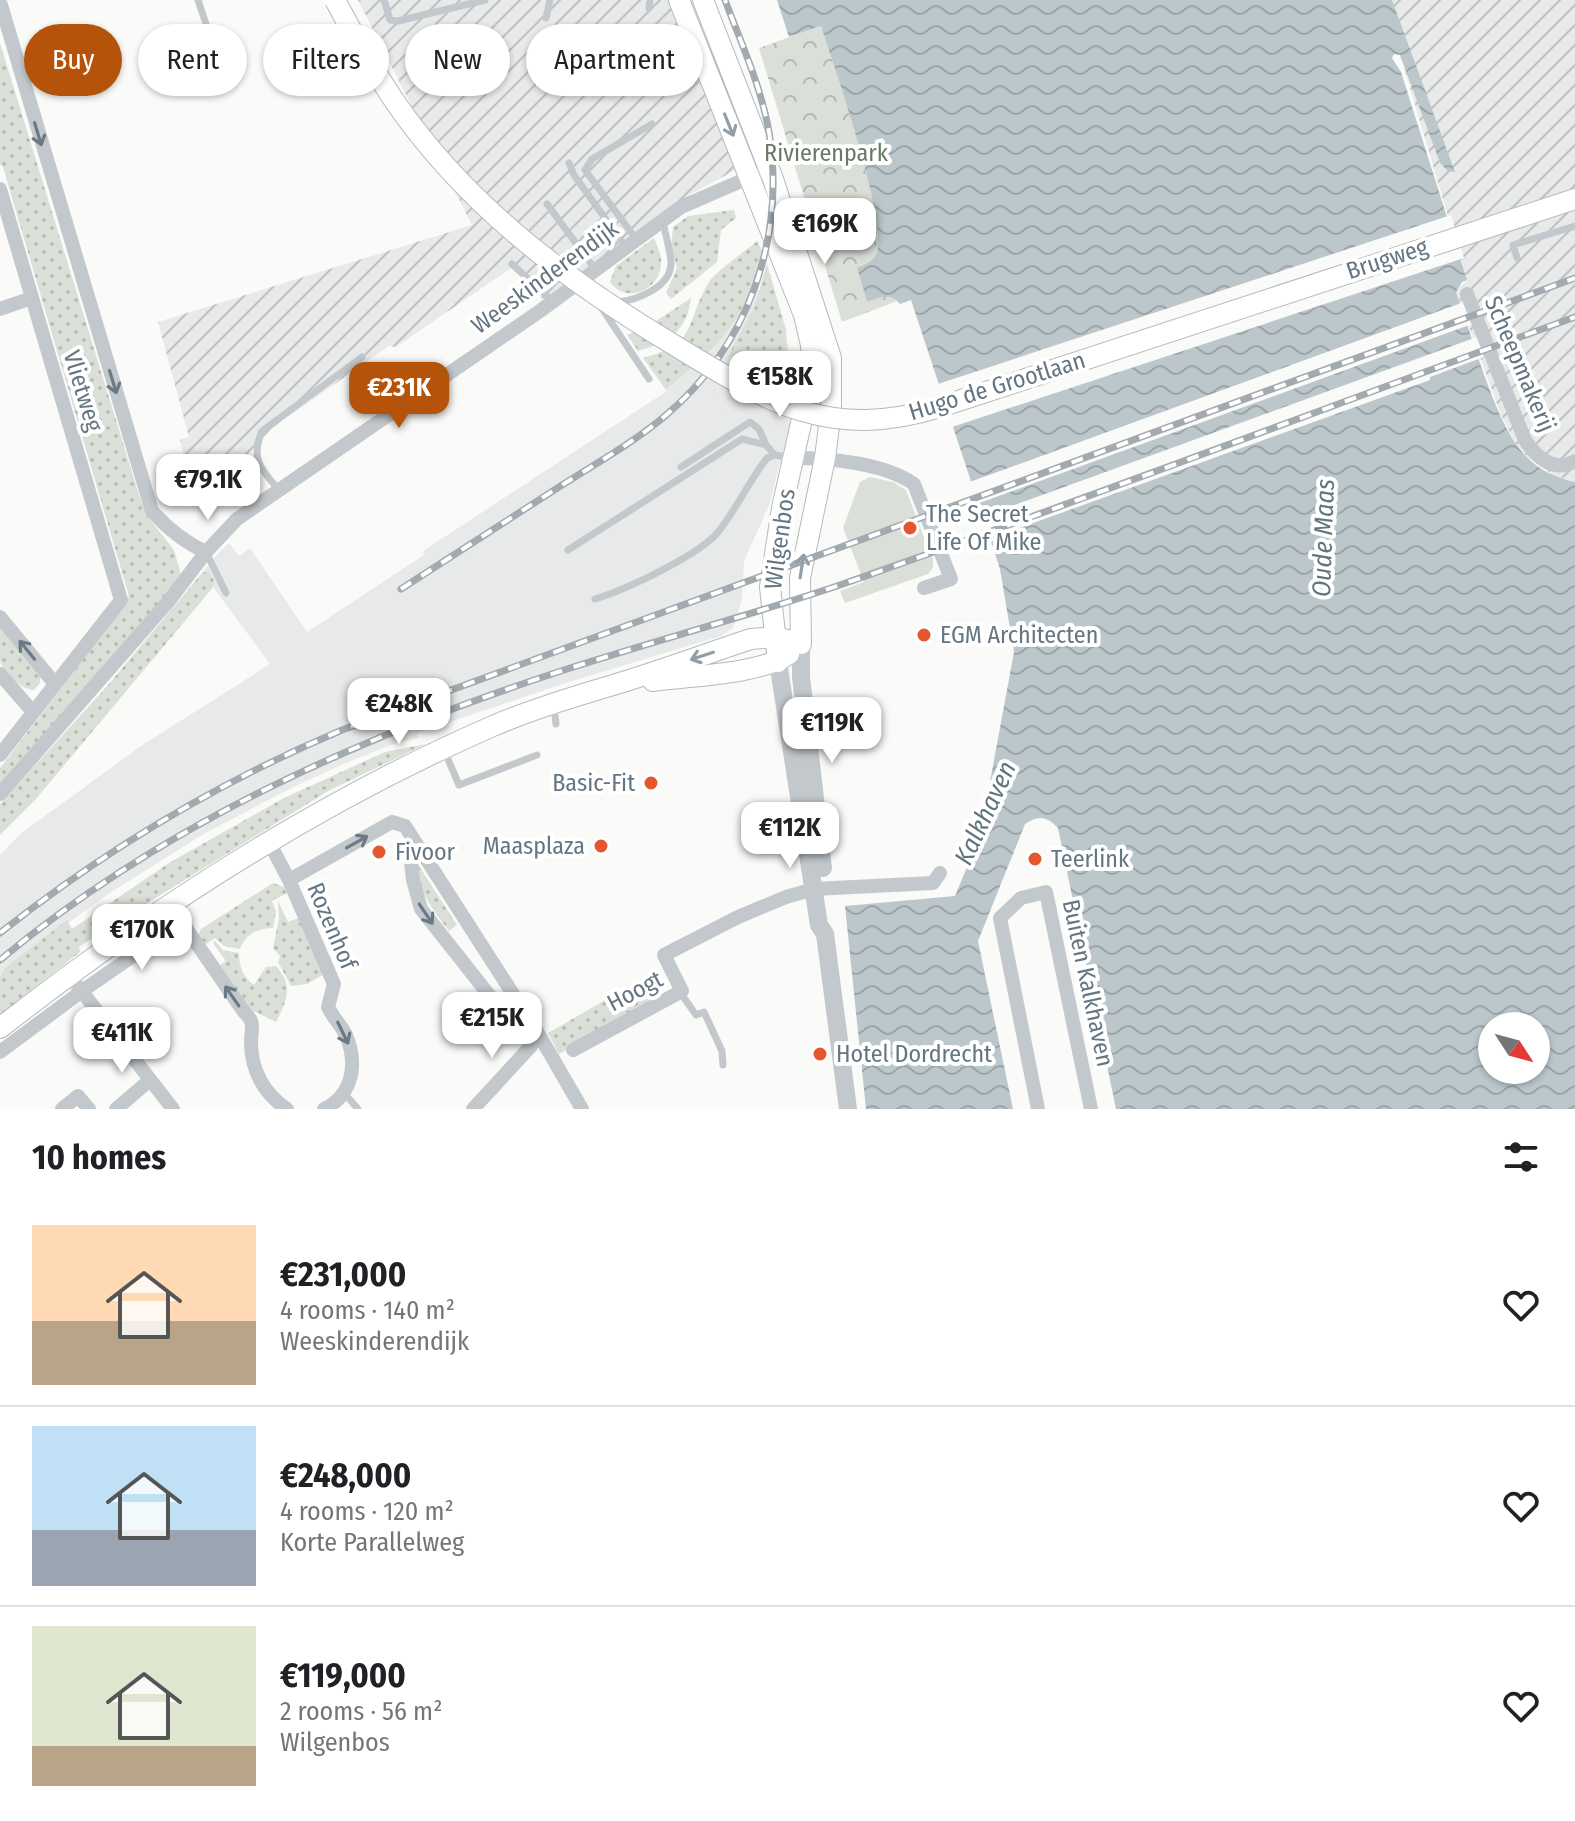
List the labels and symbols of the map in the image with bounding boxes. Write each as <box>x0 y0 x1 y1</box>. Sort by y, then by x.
one-way arrow <box>723 112 737 137</box>
one-way arrow <box>31 121 46 146</box>
park label: Rivierenpark <box>764 139 889 167</box>
pin: €169K <box>769 198 881 266</box>
street label: Weeskinderendijk <box>466 214 625 340</box>
street label: Brugweg <box>1343 232 1432 285</box>
street label: Scheepmakerij <box>1479 292 1561 436</box>
street label: Hugo de Grootlaan <box>905 346 1089 426</box>
street label: Vlietweg <box>57 347 109 436</box>
pin: €158K <box>724 351 836 419</box>
pin: €231K <box>343 362 455 430</box>
one-way arrow <box>106 369 121 395</box>
pin: €79.1K <box>143 454 273 522</box>
water label: Oude Maas <box>1306 478 1341 598</box>
street label: Wilgenbos <box>759 487 801 591</box>
place label: The Secret Life Of Mike <box>926 500 1041 556</box>
marker: The Secret Life Of Mike <box>901 519 919 537</box>
one-way arrow <box>795 554 810 579</box>
place label: EGM Architecten <box>940 621 1098 649</box>
marker: EGM Architecten <box>915 626 933 644</box>
one-way arrow <box>19 640 37 661</box>
one-way arrow <box>689 649 714 664</box>
pin: €248K <box>343 678 455 746</box>
pin: €119K <box>776 697 888 765</box>
water label: Kalkhaven <box>948 756 1023 870</box>
place label: Basic-Fit <box>552 769 635 797</box>
marker: Basic-Fit <box>642 774 660 792</box>
pin: €112K <box>734 802 846 870</box>
place label: Maasplaza <box>483 832 585 860</box>
one-way arrow <box>345 834 368 850</box>
marker: Maasplaza <box>592 837 610 855</box>
place label: Fivoor <box>395 838 456 866</box>
marker: Fivoor <box>370 843 388 861</box>
place label: Teerlink <box>1051 845 1130 873</box>
marker: Teerlink <box>1026 850 1044 868</box>
street label: Rozenhof <box>301 878 363 975</box>
street label: Buiten Kalkhaven <box>1057 897 1119 1069</box>
one-way arrow <box>418 902 434 924</box>
pin: €170K <box>86 904 198 972</box>
street label: Hoogt <box>602 965 668 1017</box>
one-way arrow <box>224 985 241 1007</box>
pin: €215K <box>436 992 548 1060</box>
pin: €411K <box>66 1007 178 1075</box>
north arrow <box>1478 1012 1550 1084</box>
one-way arrow <box>336 1021 351 1045</box>
place label: Hotel Dordrecht <box>836 1040 992 1068</box>
marker: Hotel Dordrecht <box>811 1045 829 1063</box>

